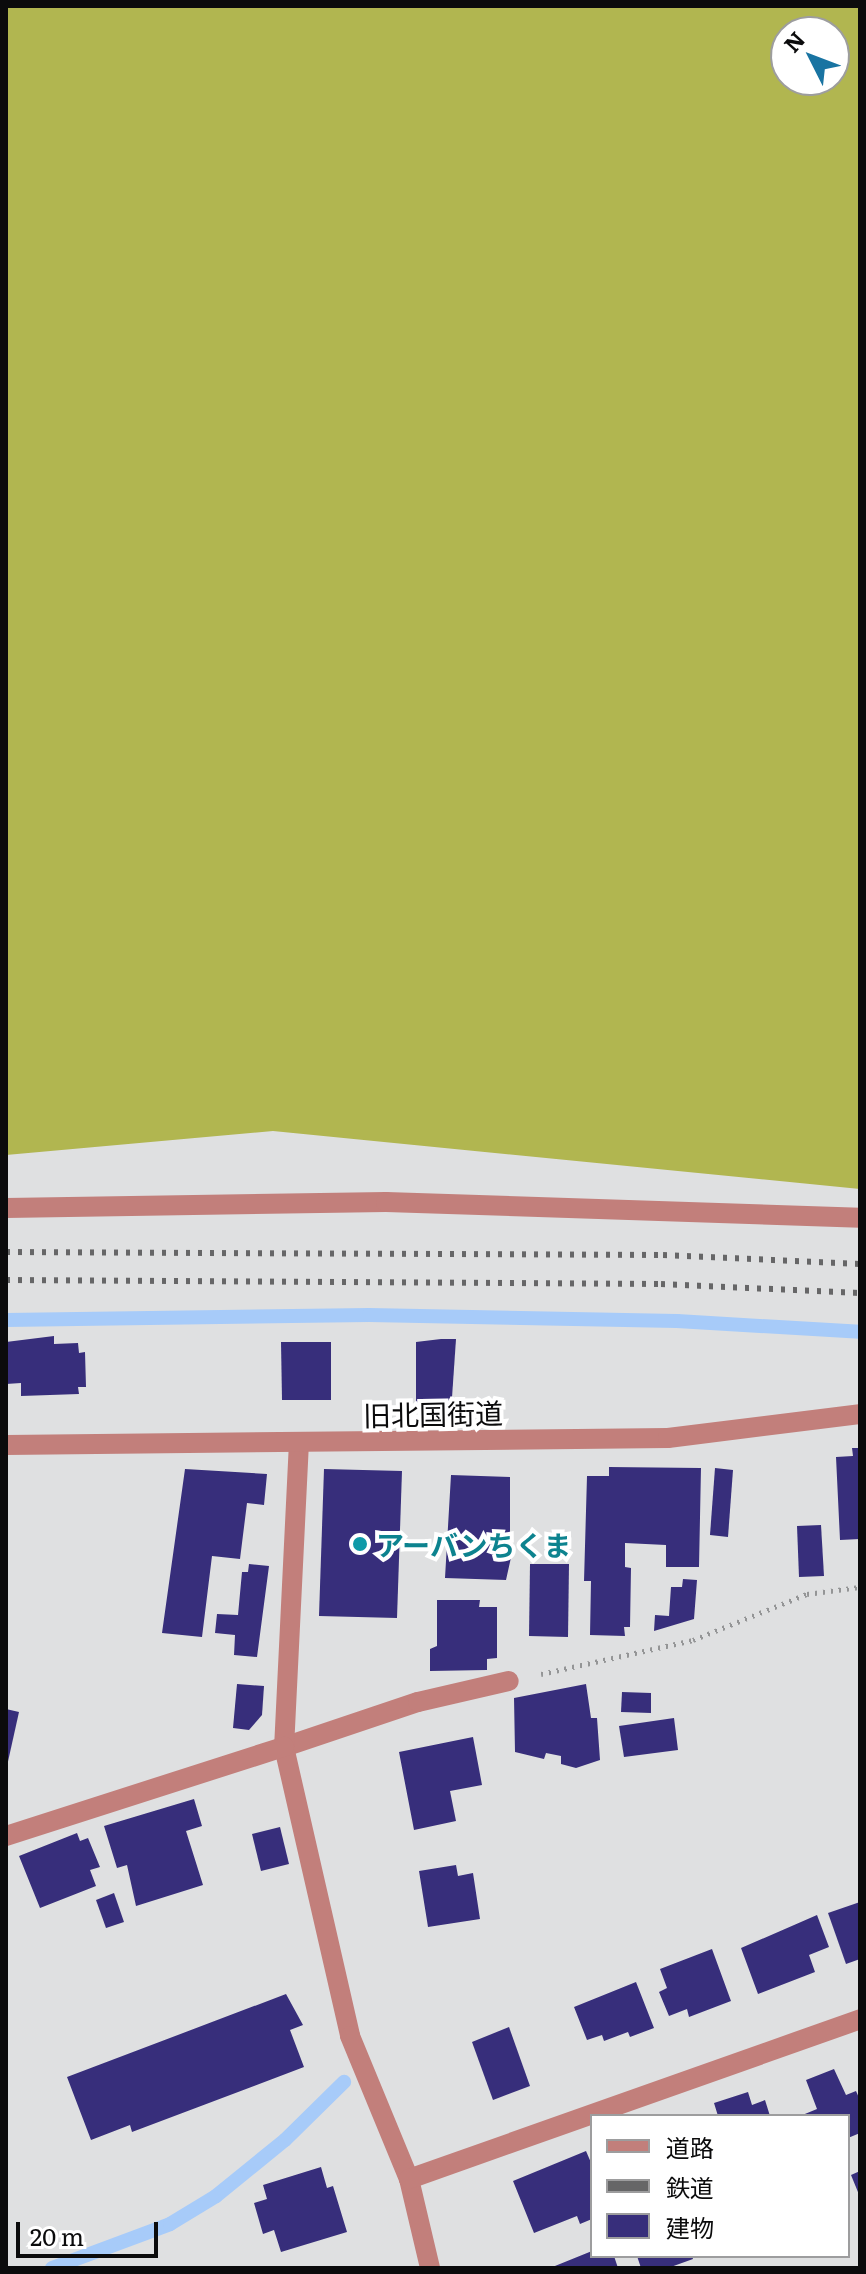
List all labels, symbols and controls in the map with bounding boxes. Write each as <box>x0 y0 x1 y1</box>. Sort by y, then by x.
north arrow <box>770 16 850 96</box>
text: N <box>775 23 812 59</box>
street label: 旧北国街道 <box>363 1395 503 1431</box>
place label: アーバンちくま <box>376 1527 570 1561</box>
marker: アーバンちくま <box>351 1535 369 1553</box>
legend <box>590 2114 850 2258</box>
text: 道路 <box>666 2129 714 2164</box>
text: 鉄道 <box>666 2169 714 2204</box>
scale bar <box>20 2206 162 2256</box>
text: 建物 <box>666 2209 714 2244</box>
text: 20 m <box>30 2218 84 2253</box>

